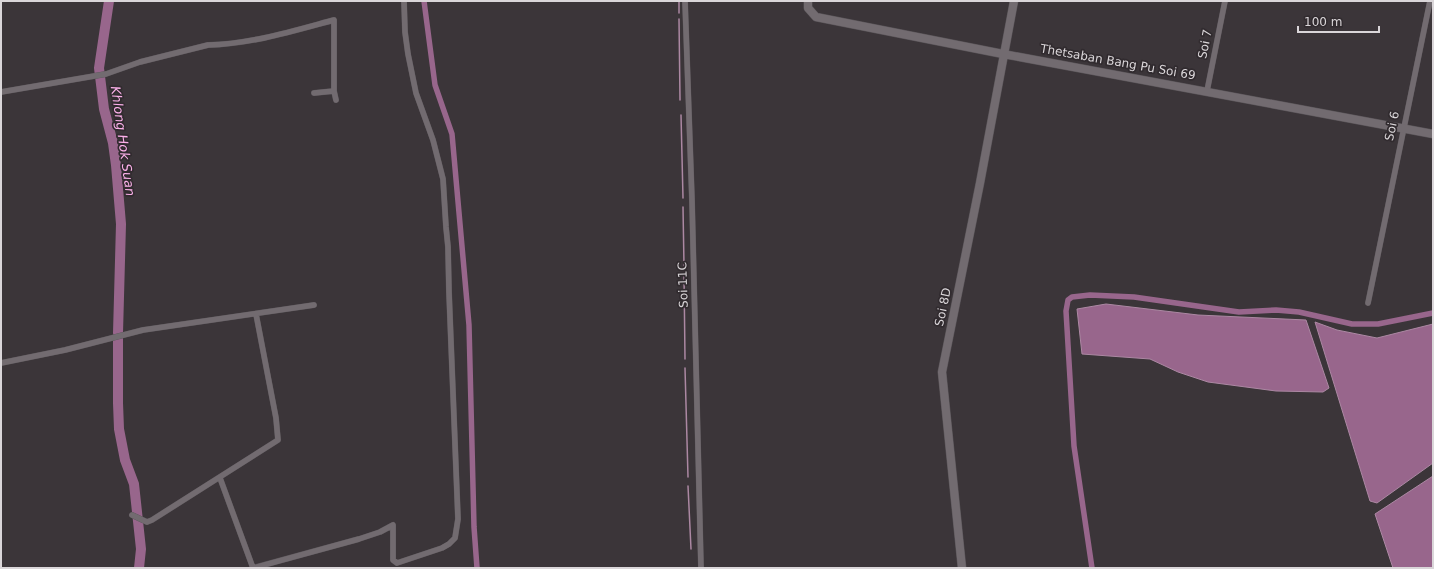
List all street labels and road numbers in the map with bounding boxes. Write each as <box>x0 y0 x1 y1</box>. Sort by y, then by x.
street label: Soi 7 <box>1195 28 1215 60</box>
street label: Thetsaban Bang Pu Soi 69 <box>1038 41 1197 83</box>
street label: Soi 6 <box>1382 110 1402 142</box>
street label: Soi 11C <box>675 262 691 308</box>
street label: Soi 8D <box>932 286 954 328</box>

